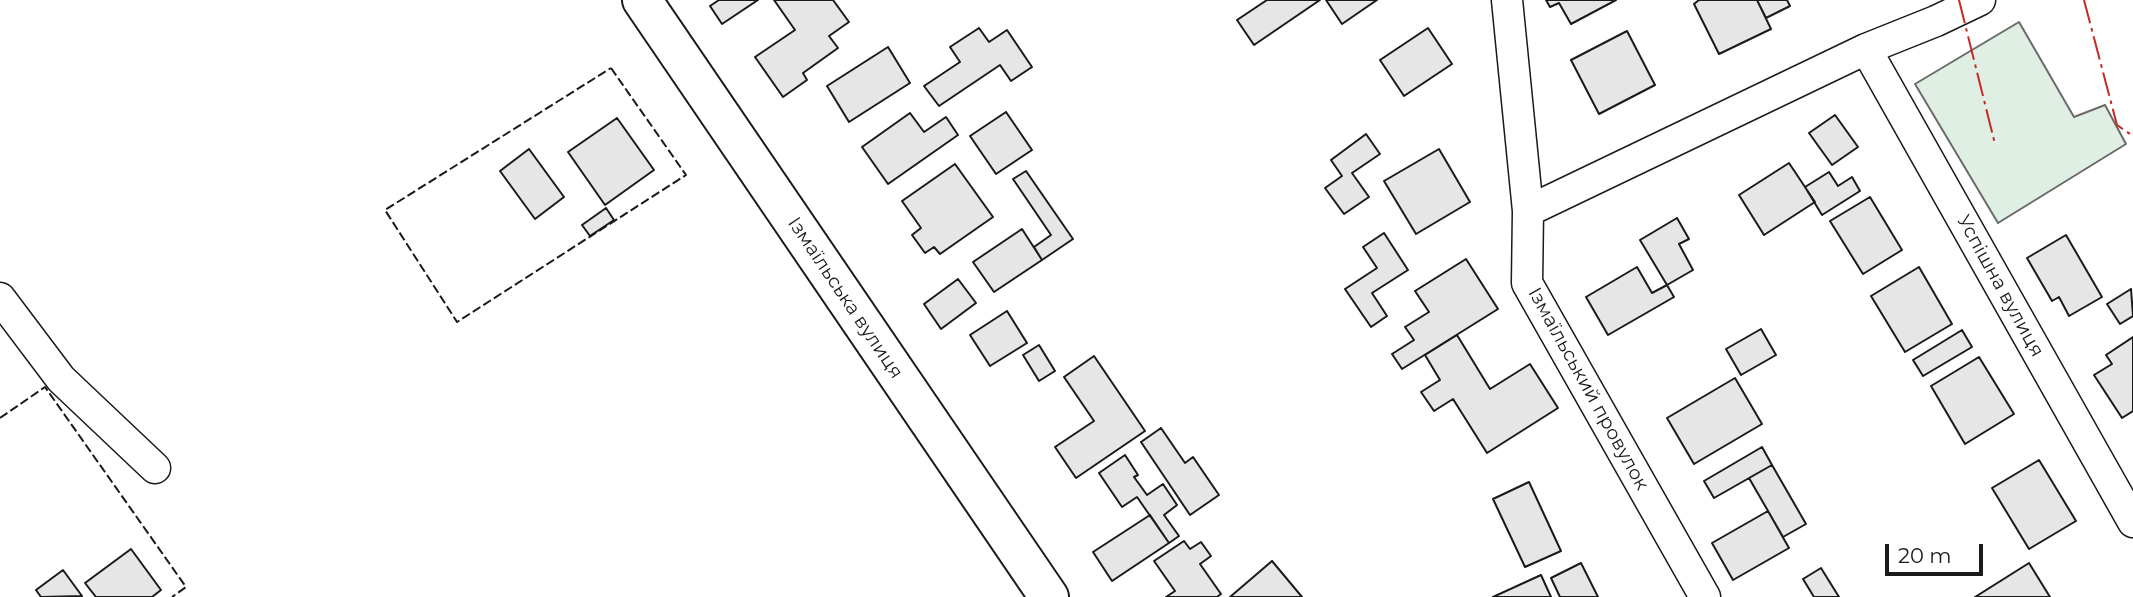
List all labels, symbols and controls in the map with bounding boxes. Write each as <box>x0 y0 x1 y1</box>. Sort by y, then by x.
street label: Успішна вулиця <box>1952 211 2048 361</box>
street label: Ізмаїльська вулиця <box>783 213 907 383</box>
street label: Ізмаїльський провулок <box>1523 284 1653 494</box>
scale bar <box>1888 530 1986 574</box>
text: 20 m <box>1898 543 1952 568</box>

